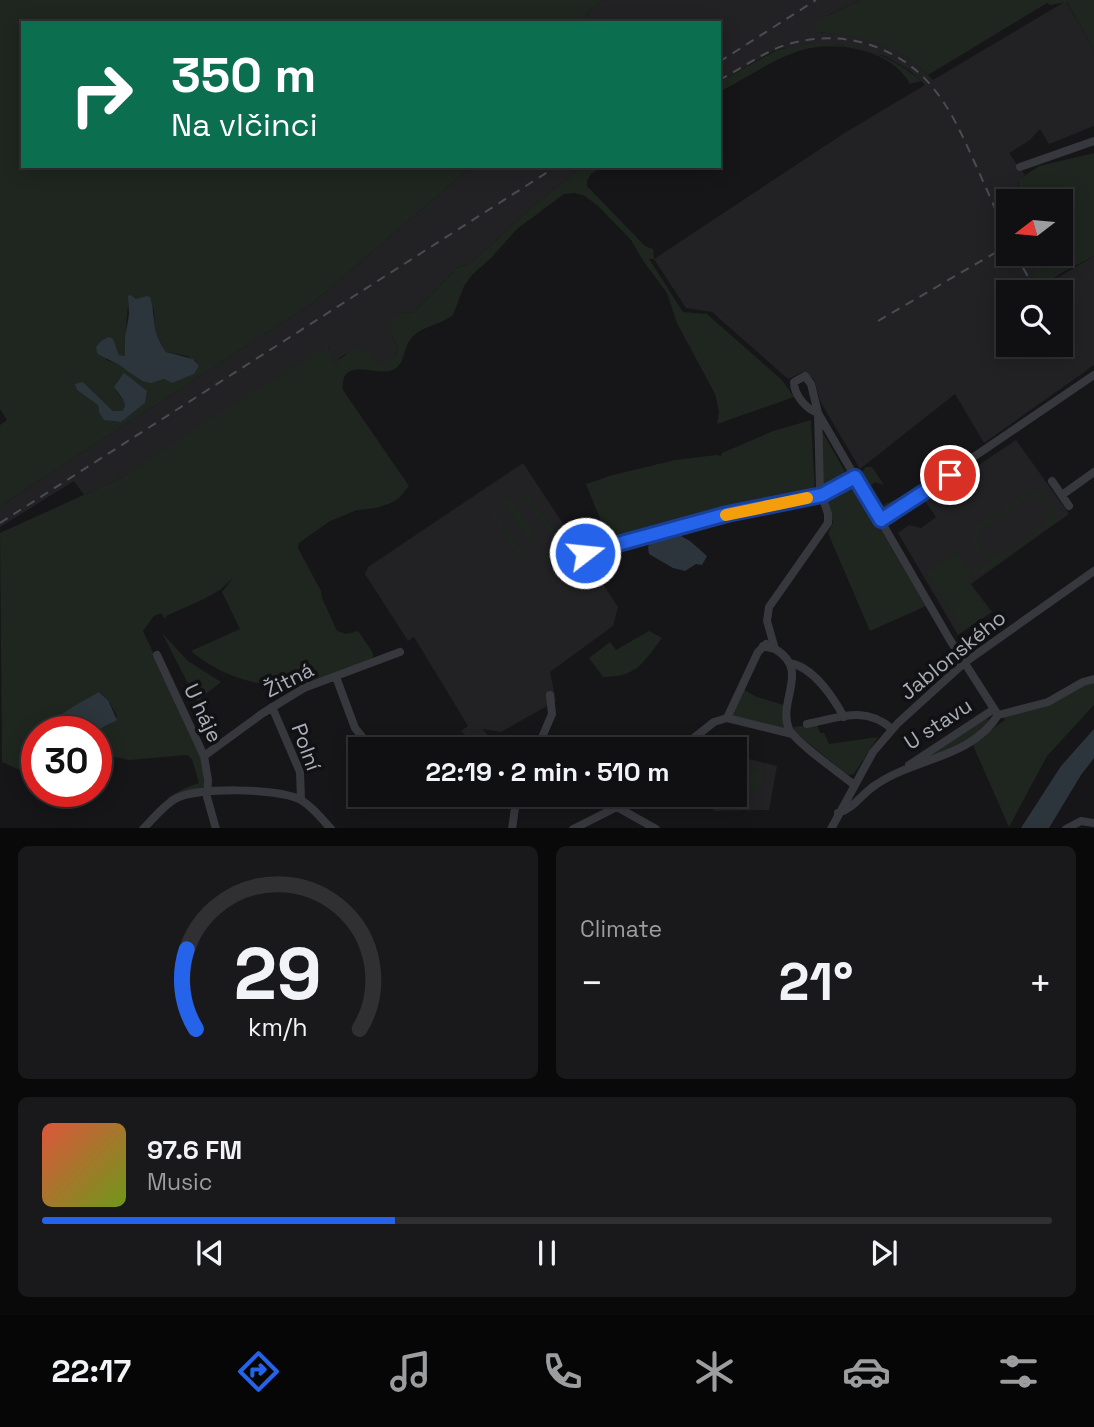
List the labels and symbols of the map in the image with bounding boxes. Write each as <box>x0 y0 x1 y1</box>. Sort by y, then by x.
north arrow <box>996 189 1073 266</box>
pin <box>920 445 980 505</box>
position arrow <box>548 516 622 590</box>
street label: Jablonského <box>894 604 1011 706</box>
street label: Žitná <box>260 656 318 703</box>
street label: U háje <box>178 679 229 747</box>
street label: U stavu <box>899 692 977 755</box>
speed limit sign: 30 <box>21 716 112 807</box>
street label: Polní <box>286 719 328 775</box>

